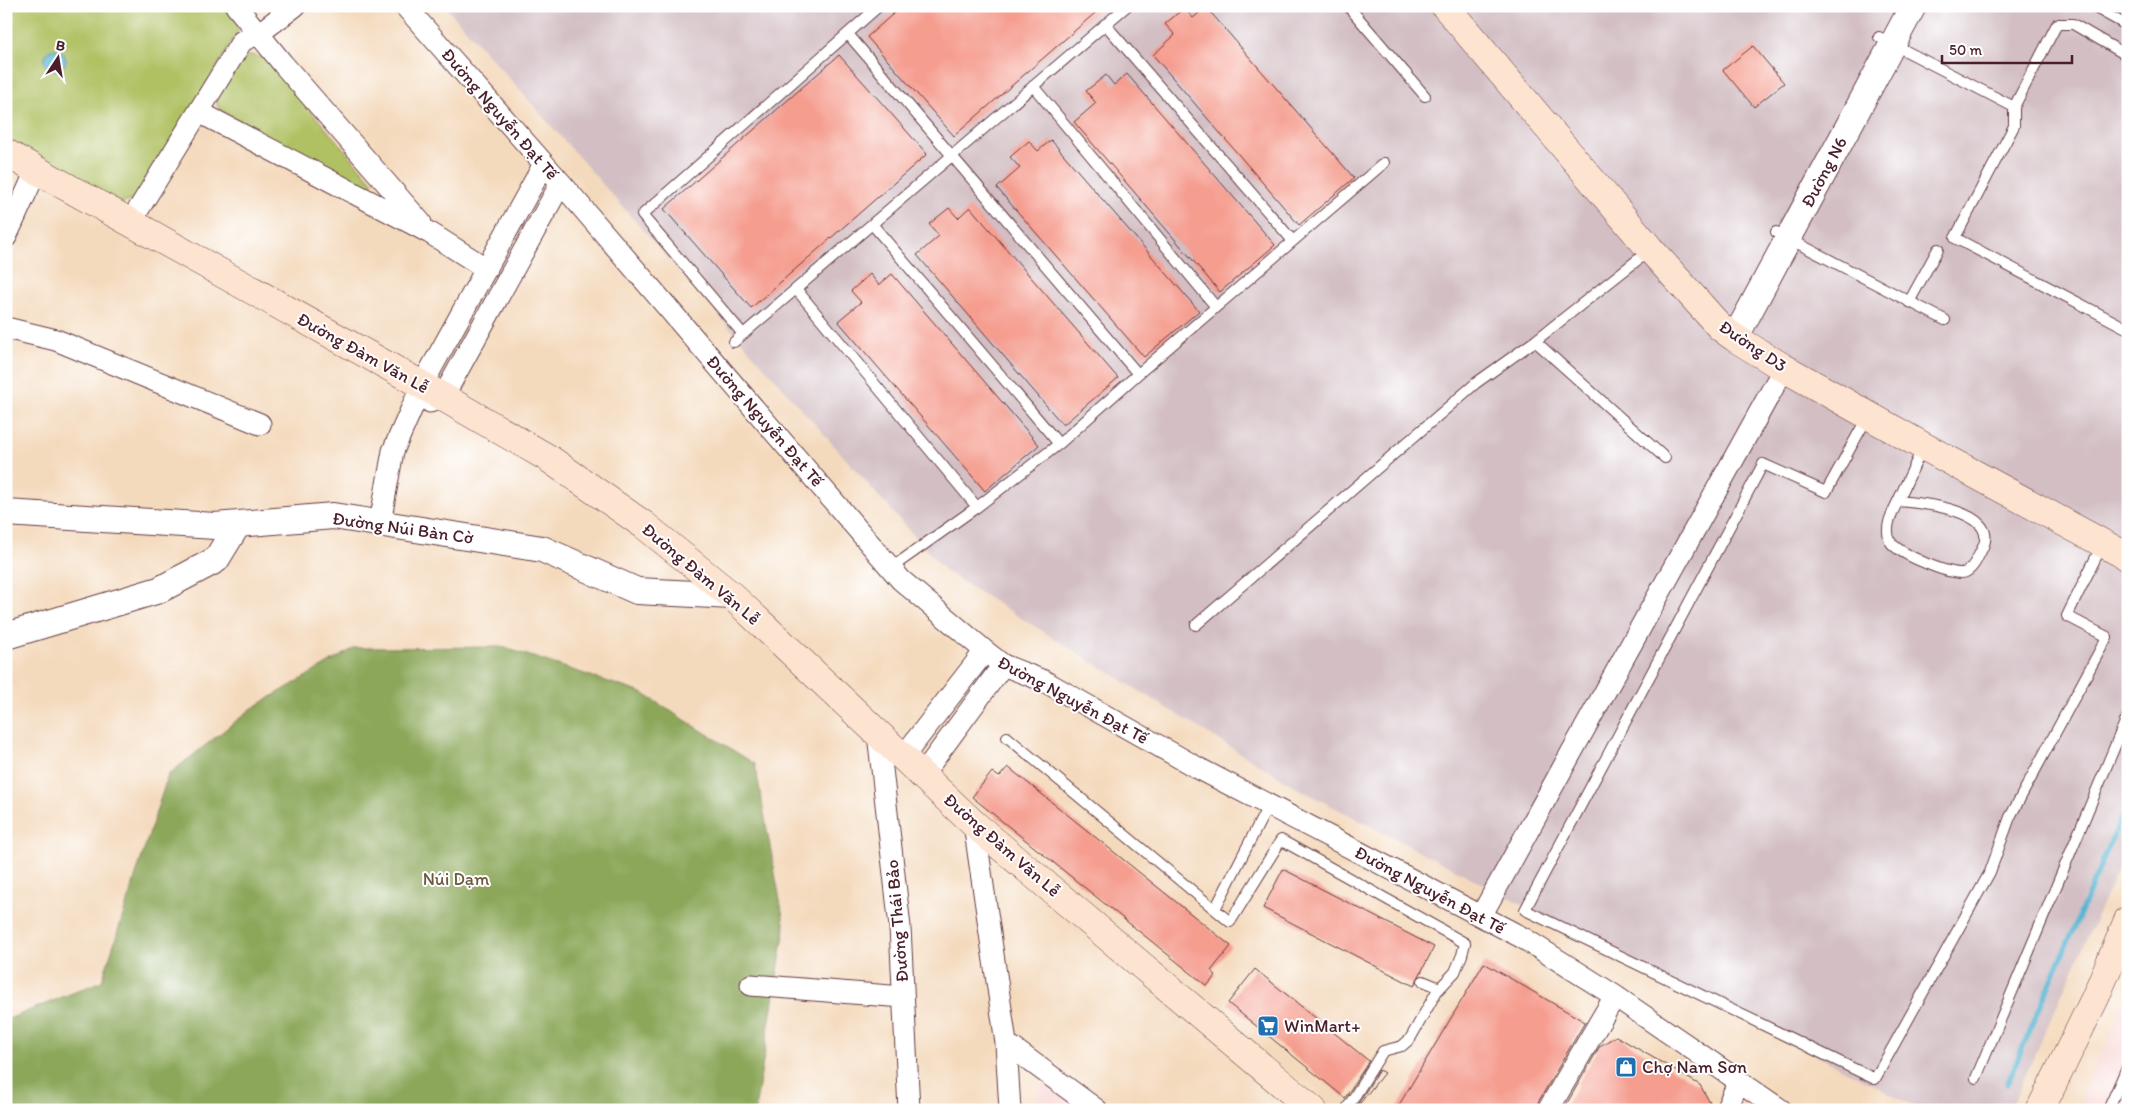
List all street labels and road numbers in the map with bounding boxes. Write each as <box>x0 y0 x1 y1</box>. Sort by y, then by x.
street label: Đường Nguyễn Đạt Tế <box>437 44 563 185</box>
street label: Đường N6 <box>1796 133 1852 211</box>
street label: Đường Đàm Văn Lễ <box>293 308 433 398</box>
street label: Đường D3 <box>1715 315 1791 377</box>
street label: Đường Nguyễn Đạt Tế <box>702 351 828 492</box>
street label: Đường Núi Bàn Cờ <box>331 507 476 549</box>
street label: Đường Đàm Văn Lễ <box>637 518 765 630</box>
street label: Đường Nguyễn Đạt Tế <box>994 651 1152 749</box>
street label: Đường Đàm Văn Lễ <box>939 788 1065 902</box>
street label: Đường Nguyễn Đạt Tế <box>1351 841 1509 939</box>
street label: Đường Thái Bảo <box>881 859 913 983</box>

